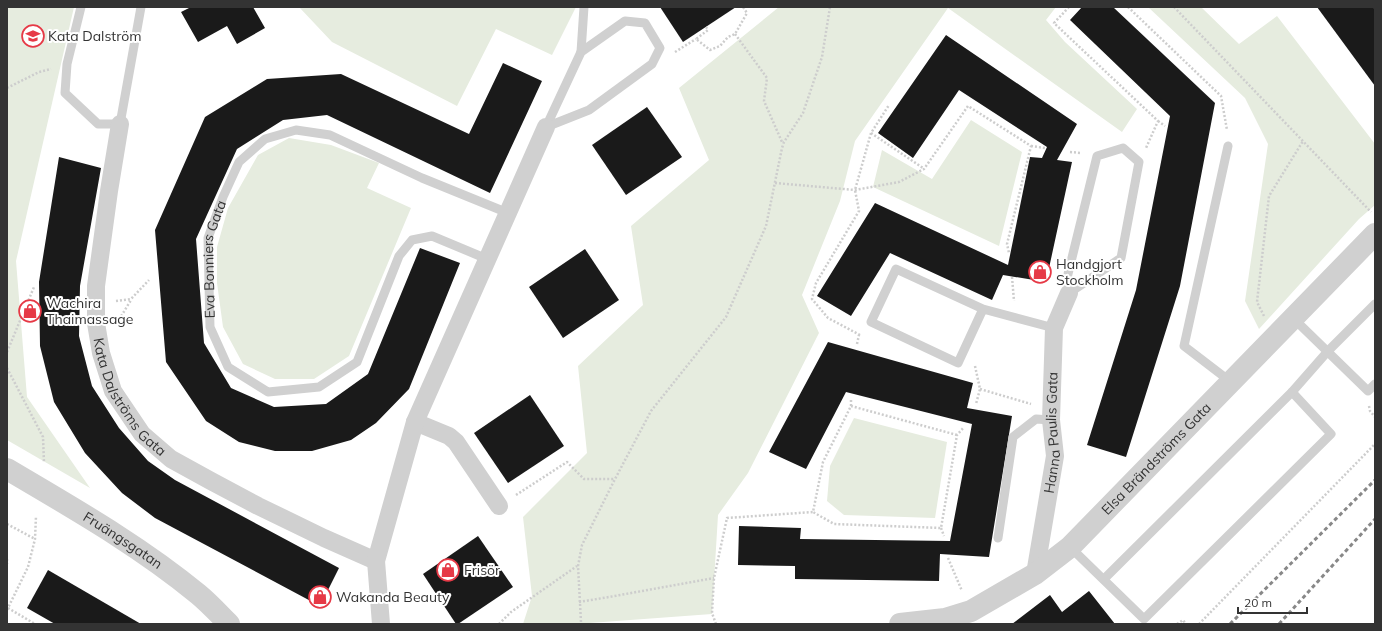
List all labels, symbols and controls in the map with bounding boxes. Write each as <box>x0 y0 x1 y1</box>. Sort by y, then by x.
school or university icon: Kata Dalström <box>20 23 46 49</box>
place label: Kata Dalström <box>48 27 141 45</box>
street label: Eva Bonniers Gata <box>199 198 230 319</box>
place label: Handgjort Stockholm <box>1056 255 1123 289</box>
shop icon: Handgjort Stockholm <box>1027 259 1053 285</box>
place label: Wachira Thaimassage <box>46 294 133 328</box>
shop icon: Wachira Thaimassage <box>17 298 43 324</box>
street label: Kata Dalströms Gata <box>90 336 170 460</box>
street label: Hanna Paulis Gata <box>1040 372 1064 495</box>
street label: Elsa Brändströms Gata <box>1097 399 1215 519</box>
street label: Fruängsgatan <box>80 508 166 573</box>
shop icon: Frisör <box>435 557 461 583</box>
place label: Frisör <box>464 561 501 579</box>
shop icon: Wakanda Beauty <box>307 584 333 610</box>
place label: Wakanda Beauty <box>336 588 450 606</box>
scale bar <box>1238 589 1307 615</box>
text: 20 m <box>1244 595 1272 610</box>

